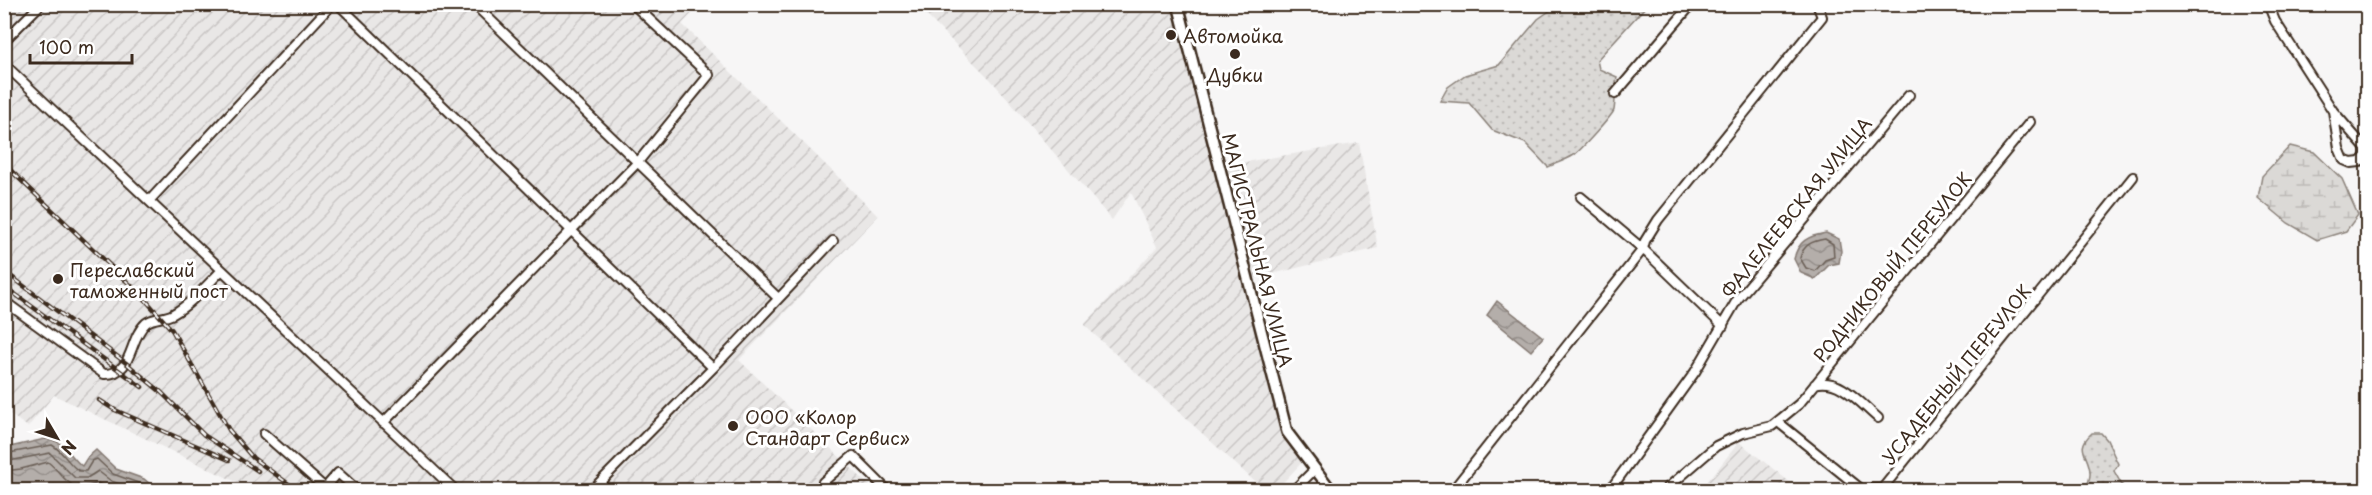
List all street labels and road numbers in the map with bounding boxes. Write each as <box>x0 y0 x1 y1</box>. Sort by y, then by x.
street label: ФАЛЕЛЕЕВСКАЯ УЛИЦА <box>1714 111 1878 303</box>
street label: МАГИСТРАЛЬНАЯ УЛИЦА <box>1216 130 1300 370</box>
street label: РОДНИКОВЫЙ ПЕРЕУЛОК <box>1807 166 1977 368</box>
street label: УСАДЕБНЫЙ ПЕРЕУЛОК <box>1875 278 2037 470</box>

